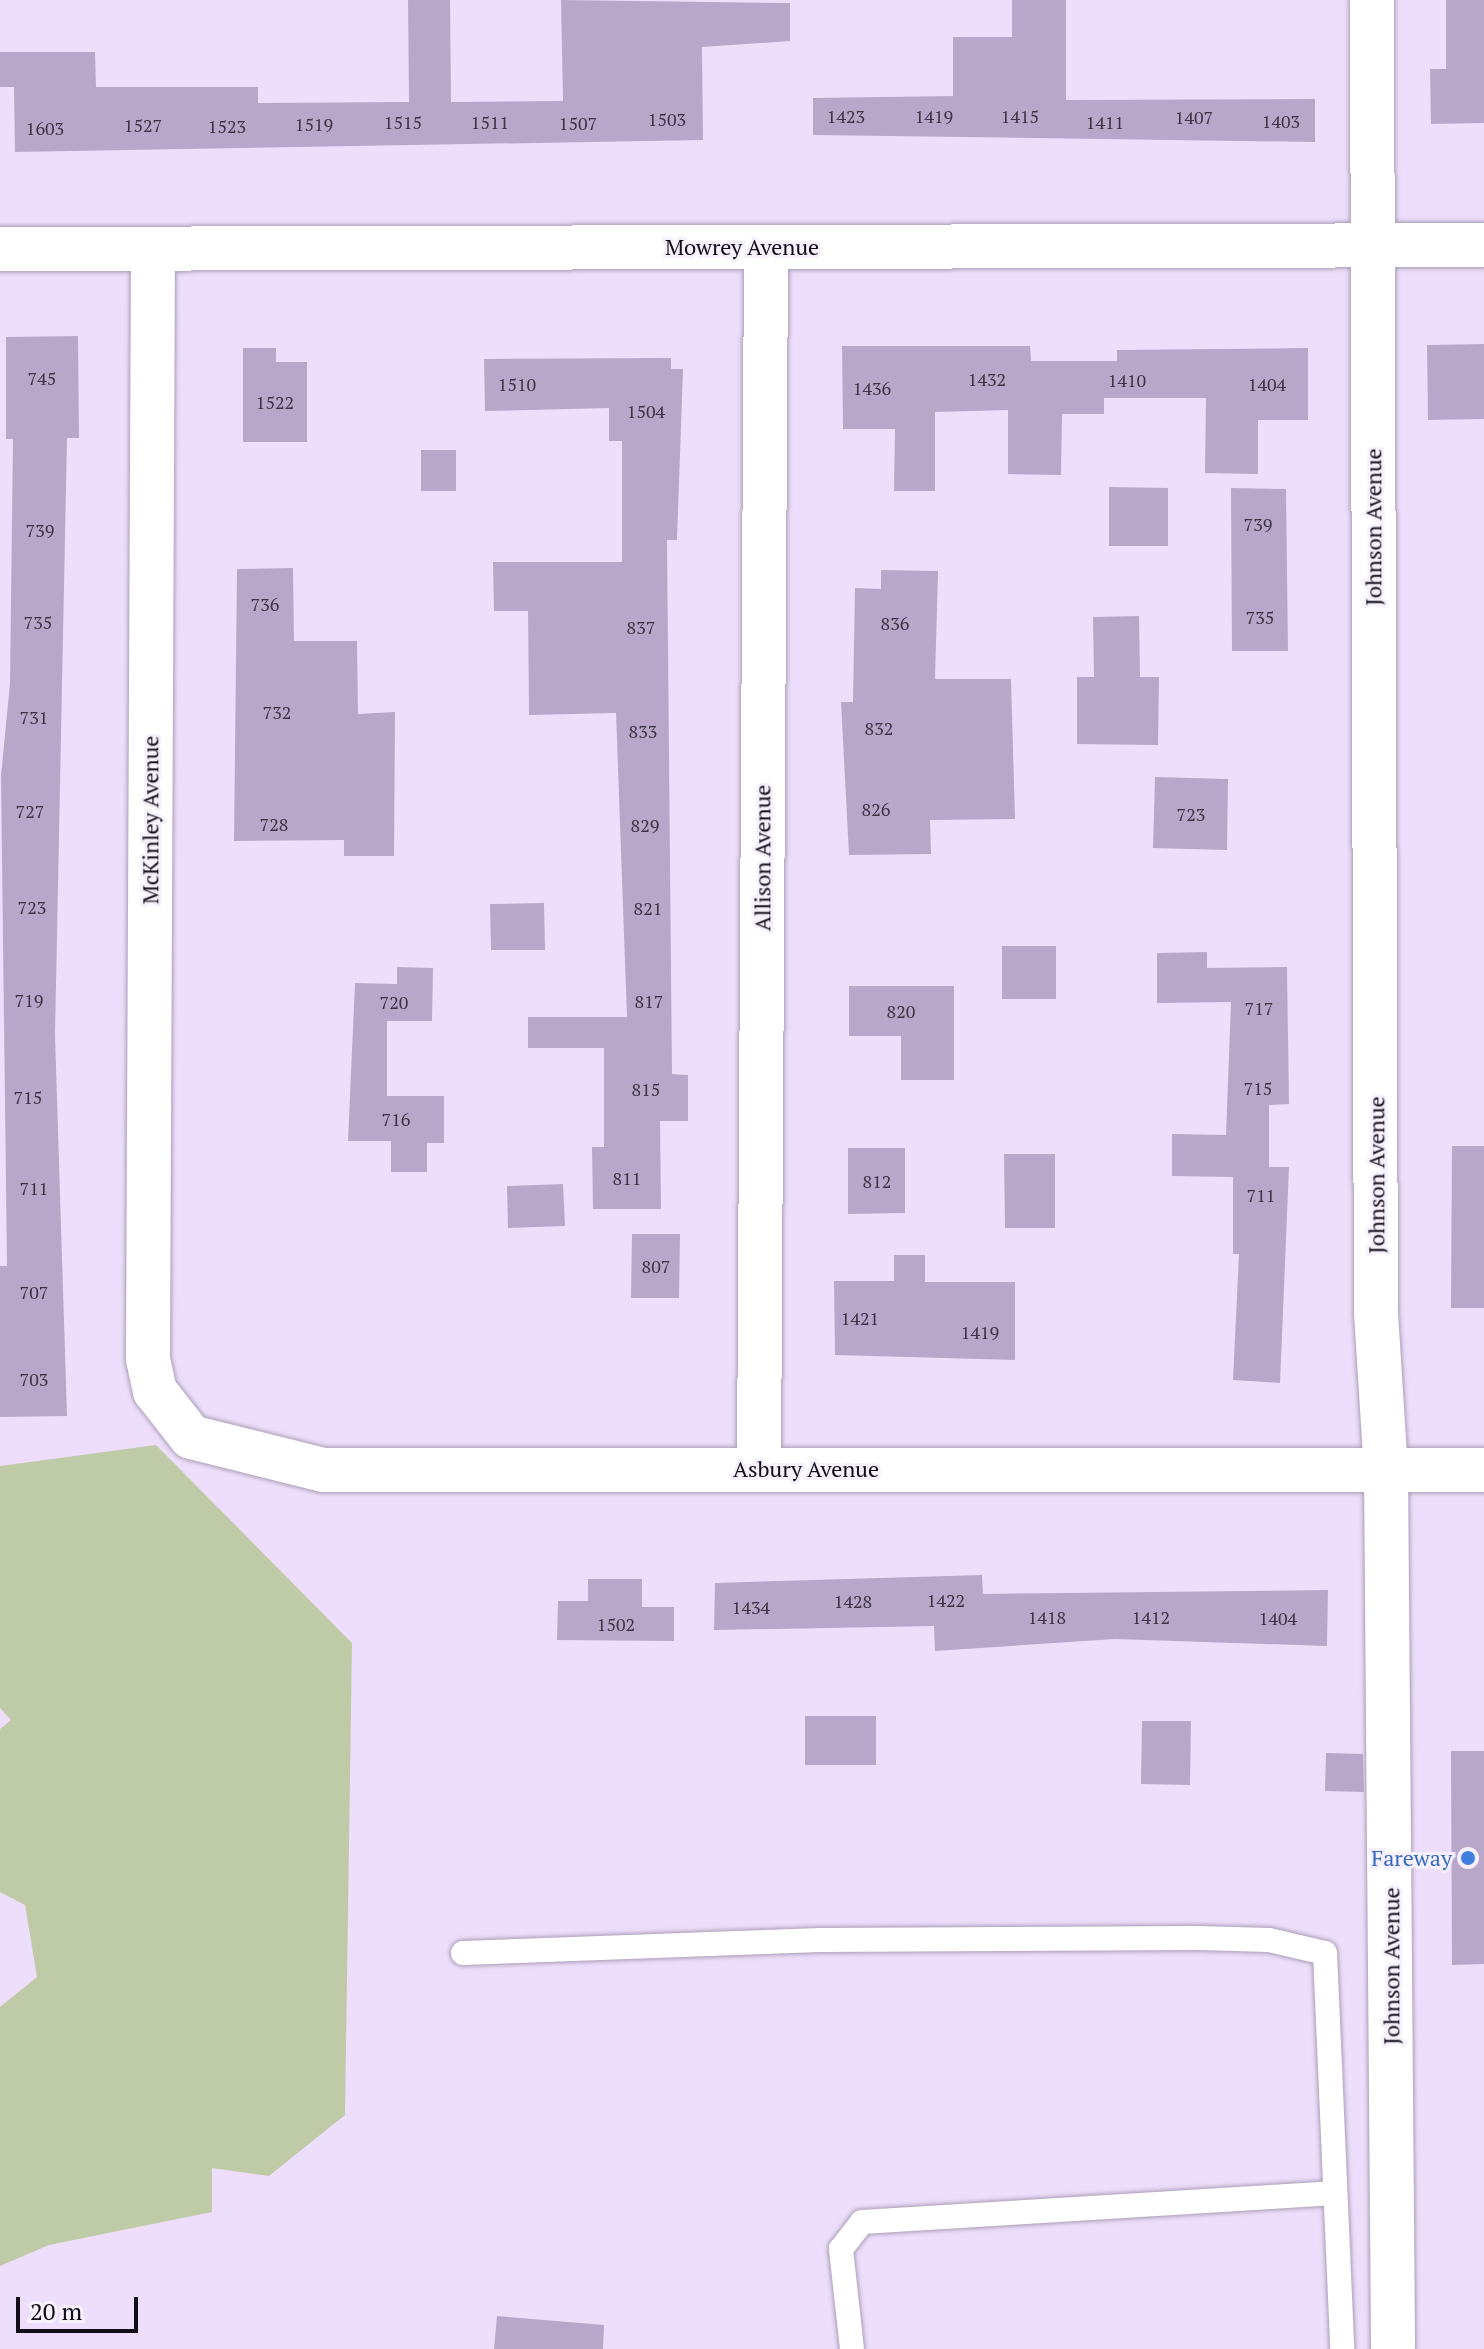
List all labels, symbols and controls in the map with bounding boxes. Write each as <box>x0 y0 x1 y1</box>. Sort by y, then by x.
house number: 1423 <box>827 105 865 127</box>
house number: 1419 <box>915 105 953 127</box>
house number: 1415 <box>1001 105 1039 127</box>
house number: 1407 <box>1175 106 1213 128</box>
house number: 1503 <box>648 108 686 130</box>
house number: 1403 <box>1262 110 1300 132</box>
house number: 1515 <box>384 111 422 133</box>
house number: 1511 <box>471 111 509 133</box>
house number: 1411 <box>1086 111 1124 133</box>
house number: 1507 <box>559 112 597 134</box>
house number: 1519 <box>295 113 333 135</box>
house number: 1527 <box>124 114 162 136</box>
house number: 1523 <box>208 115 246 137</box>
house number: 1603 <box>26 117 64 139</box>
street label: Mowrey Avenue <box>665 234 819 260</box>
house number: 745 <box>28 367 56 389</box>
house number: 1432 <box>968 368 1006 390</box>
house number: 1410 <box>1108 369 1146 391</box>
house number: 1510 <box>498 373 536 395</box>
house number: 1404 <box>1248 373 1286 395</box>
house number: 1436 <box>853 377 891 399</box>
house number: 1522 <box>256 391 294 413</box>
house number: 1504 <box>627 400 665 422</box>
street label: Johnson Avenue <box>1360 448 1386 606</box>
house number: 739 <box>1244 513 1272 535</box>
house number: 739 <box>26 519 54 541</box>
house number: 736 <box>251 593 279 615</box>
house number: 735 <box>1246 606 1274 628</box>
house number: 735 <box>24 611 52 633</box>
house number: 836 <box>881 612 909 634</box>
house number: 837 <box>627 616 655 638</box>
house number: 732 <box>263 701 291 723</box>
house number: 731 <box>20 706 48 728</box>
house number: 832 <box>865 717 893 739</box>
house number: 833 <box>629 720 657 742</box>
street label: McKinley Avenue <box>137 735 163 905</box>
street label: Allison Avenue <box>749 784 775 932</box>
house number: 826 <box>862 798 890 820</box>
house number: 727 <box>16 800 44 822</box>
house number: 723 <box>1177 803 1205 825</box>
house number: 728 <box>260 813 288 835</box>
house number: 829 <box>631 814 659 836</box>
house number: 723 <box>18 896 46 918</box>
house number: 821 <box>634 897 662 919</box>
house number: 719 <box>15 989 43 1011</box>
house number: 817 <box>635 990 663 1012</box>
house number: 720 <box>380 991 408 1013</box>
house number: 717 <box>1245 997 1273 1019</box>
house number: 820 <box>887 1000 915 1022</box>
house number: 715 <box>1244 1077 1272 1099</box>
house number: 815 <box>632 1078 660 1100</box>
house number: 715 <box>14 1086 42 1108</box>
street label: Johnson Avenue <box>1363 1096 1389 1254</box>
house number: 716 <box>382 1108 410 1130</box>
house number: 811 <box>613 1167 641 1189</box>
house number: 812 <box>863 1170 891 1192</box>
house number: 711 <box>20 1177 48 1199</box>
house number: 711 <box>1247 1184 1275 1206</box>
house number: 807 <box>642 1255 670 1277</box>
house number: 707 <box>20 1281 48 1303</box>
house number: 1421 <box>841 1307 879 1329</box>
house number: 1419 <box>961 1321 999 1343</box>
house number: 703 <box>20 1368 48 1390</box>
street label: Asbury Avenue <box>733 1456 879 1482</box>
house number: 1422 <box>927 1589 965 1611</box>
house number: 1428 <box>834 1590 872 1612</box>
house number: 1434 <box>732 1596 770 1618</box>
house number: 1418 <box>1028 1606 1066 1628</box>
house number: 1412 <box>1132 1606 1170 1628</box>
house number: 1404 <box>1259 1607 1297 1629</box>
house number: 1502 <box>597 1613 635 1635</box>
place label: Fareway <box>1371 1845 1452 1871</box>
marker: Fareway <box>1459 1849 1477 1867</box>
street label: Johnson Avenue <box>1378 1887 1404 2045</box>
scale bar <box>20 2281 142 2331</box>
text: 20 m <box>30 2295 82 2327</box>

